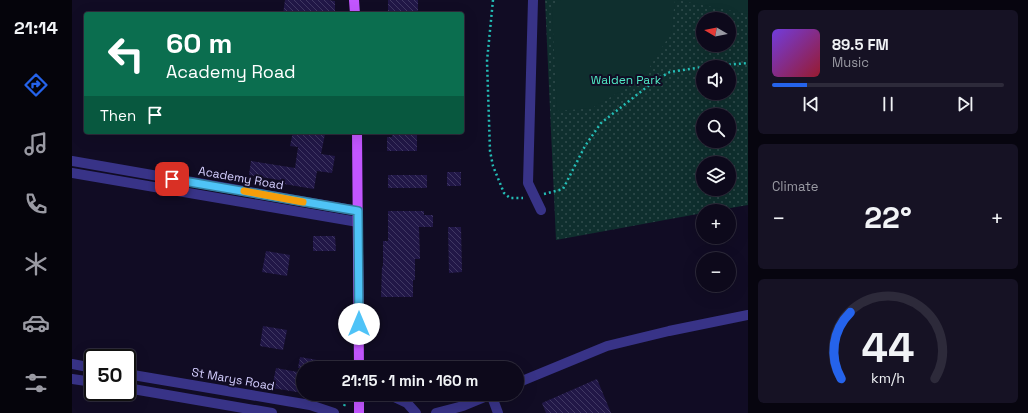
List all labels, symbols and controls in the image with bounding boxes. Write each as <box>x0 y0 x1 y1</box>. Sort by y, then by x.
north arrow <box>696 12 736 52</box>
map controls <box>696 12 736 292</box>
text: 21:14 <box>14 16 58 39</box>
text: 60 m <box>166 25 232 61</box>
icon: left <box>100 28 152 80</box>
text: 89.5 FM <box>832 35 889 54</box>
text: Music <box>832 54 869 71</box>
text: Academy Road <box>166 60 296 83</box>
button: sound <box>696 60 736 100</box>
icon: directions <box>22 71 50 99</box>
park label: Walden Park <box>591 72 662 88</box>
icon: previous <box>800 93 822 115</box>
icon: pause <box>877 93 899 115</box>
icon: next <box>954 93 976 115</box>
icon: arrive <box>144 104 166 126</box>
text: Then <box>100 106 136 125</box>
button: search <box>696 108 736 148</box>
icon: music <box>22 130 50 158</box>
button: layers <box>696 156 736 196</box>
pin <box>155 162 189 196</box>
street label: Academy Road <box>197 163 285 193</box>
icon: arrive <box>161 168 183 190</box>
text: Climate <box>772 178 818 195</box>
icon: phone <box>22 190 50 218</box>
text: 22° <box>864 198 912 237</box>
button: + <box>696 204 736 244</box>
text: − <box>772 204 786 232</box>
text: + <box>990 204 1004 232</box>
icon: climate <box>22 250 50 278</box>
button: − <box>696 252 736 292</box>
position arrow <box>338 303 380 345</box>
icon: car <box>22 309 50 337</box>
text: 44 <box>862 321 914 374</box>
speed limit sign: 50 <box>84 349 136 401</box>
street label: St Marys Road <box>190 364 276 394</box>
text: km/h <box>871 368 905 386</box>
icon: filters <box>22 369 50 397</box>
text: 21:15 · 1 min · 160 m <box>342 371 478 390</box>

